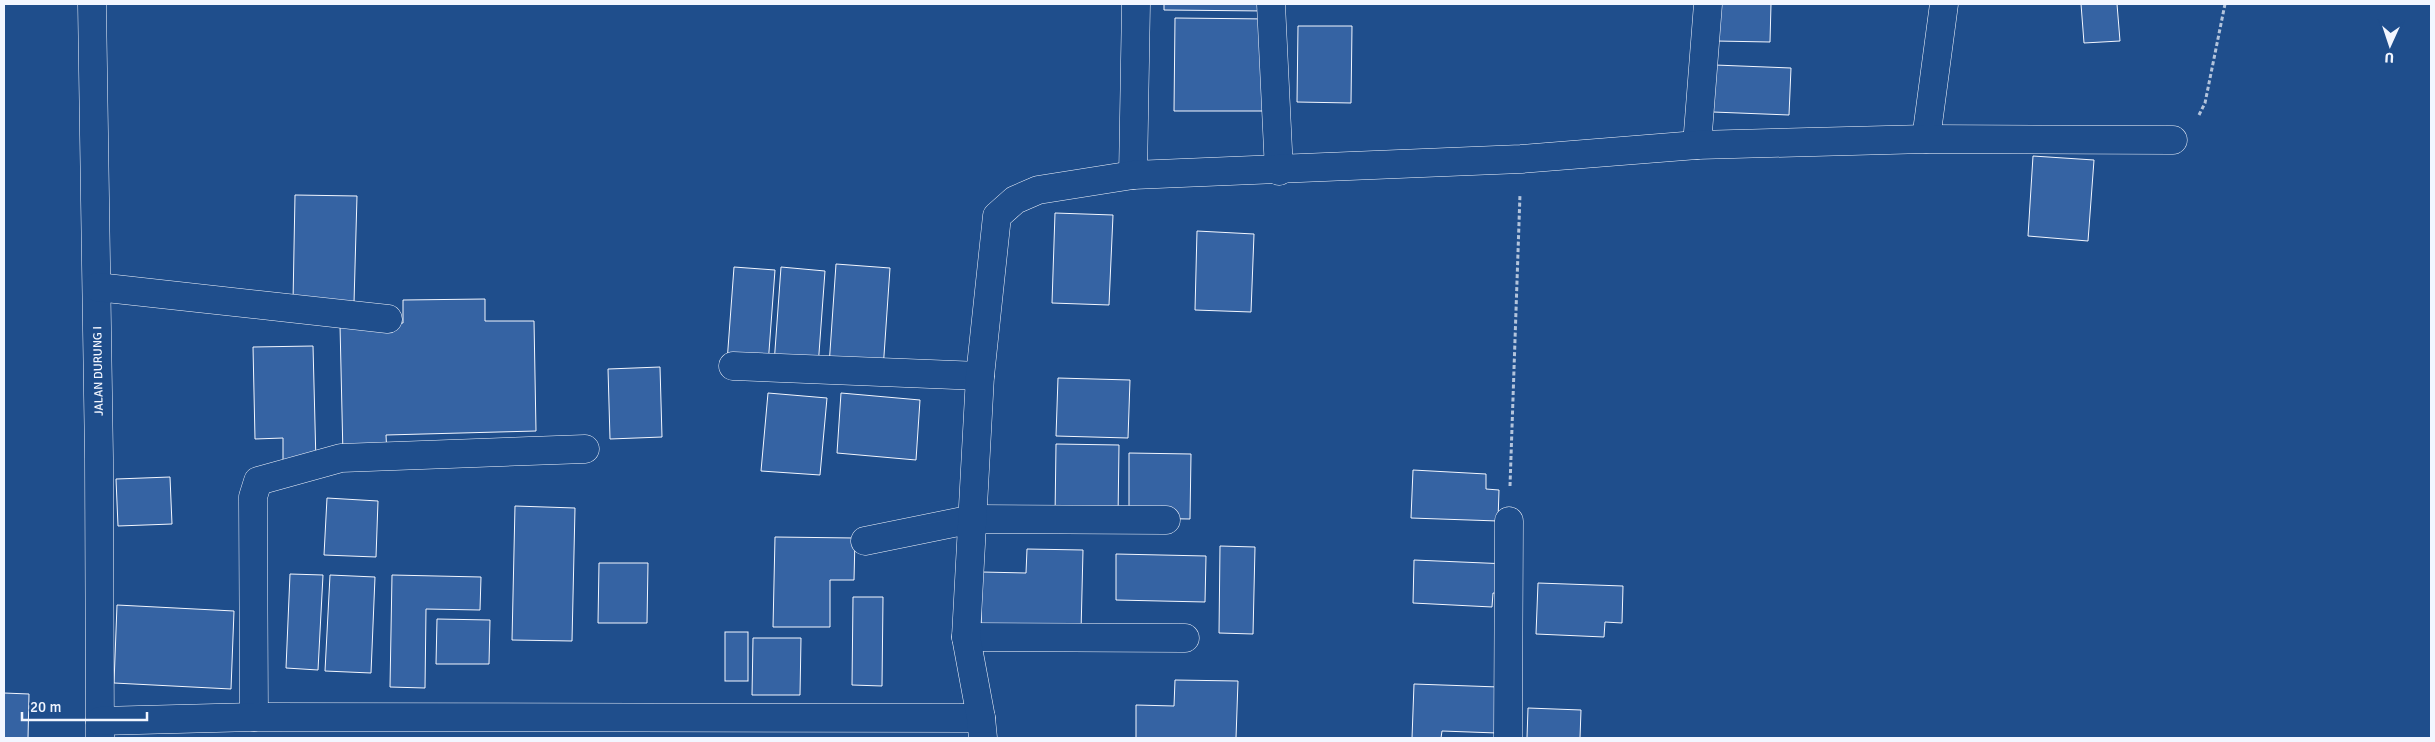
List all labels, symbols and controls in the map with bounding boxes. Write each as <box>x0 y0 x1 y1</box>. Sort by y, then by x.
north arrow <box>2365 20 2415 70</box>
text: U <box>2384 49 2395 66</box>
street label: JALAN DURUNG I <box>90 326 107 416</box>
scale bar <box>22 690 148 722</box>
text: 20 m <box>30 698 61 716</box>

